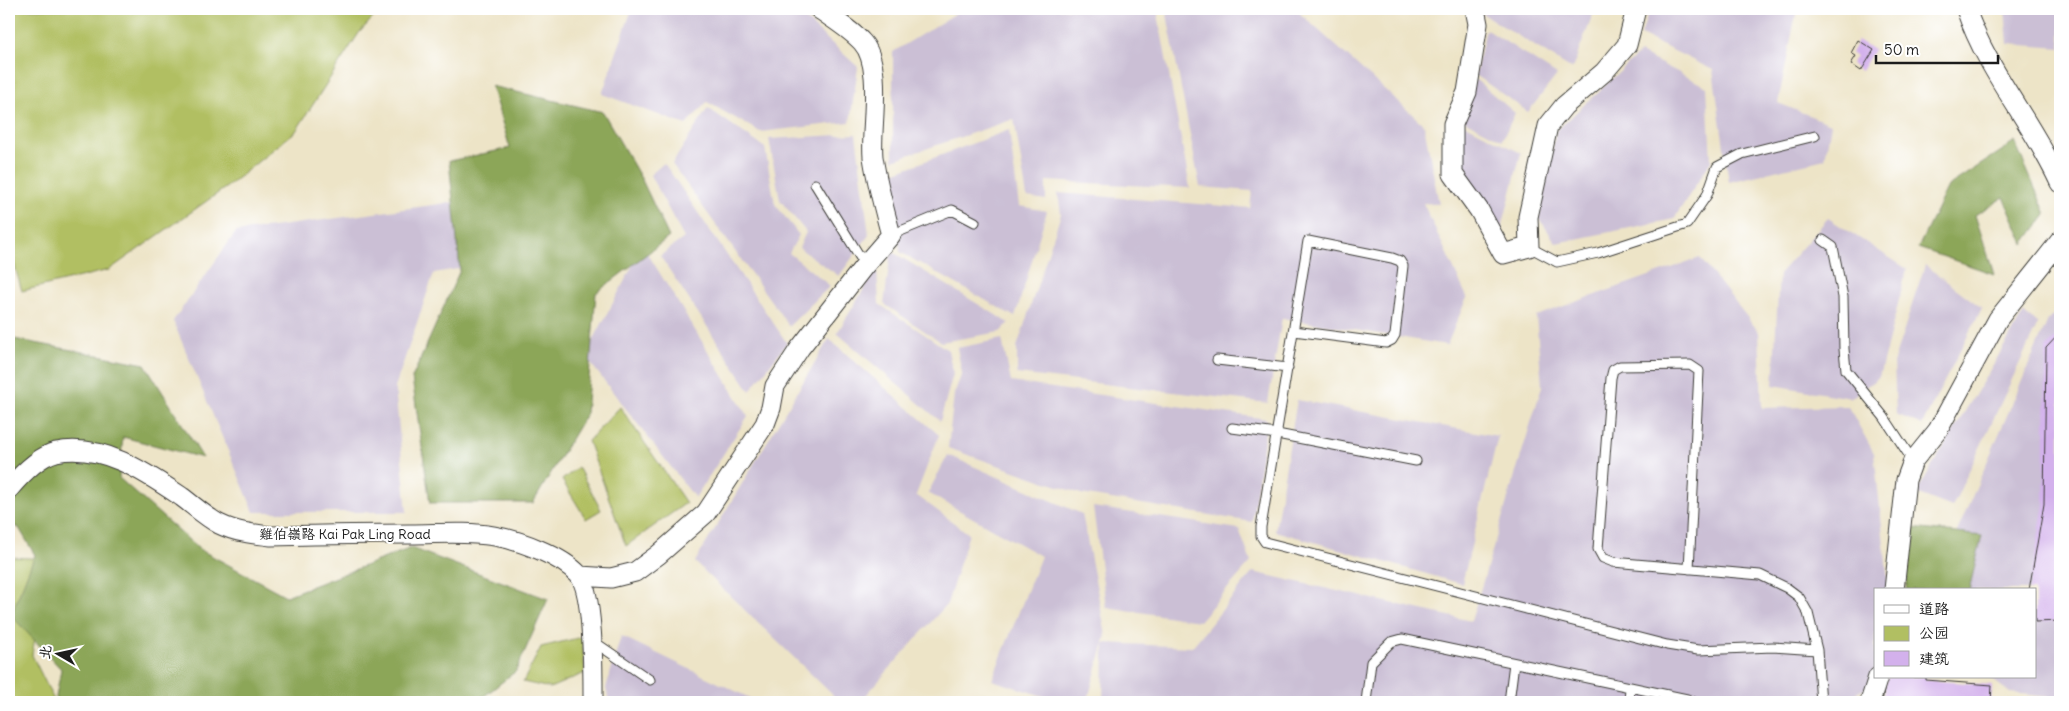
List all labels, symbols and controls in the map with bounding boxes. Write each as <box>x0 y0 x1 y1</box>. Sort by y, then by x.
scale bar <box>1876 32 1999 64</box>
text: 50 m <box>1884 40 1919 59</box>
street label: 雞伯嶺路 Kai Pak Ling Road <box>259 525 431 543</box>
legend <box>1874 588 2036 678</box>
text: 道路 <box>1919 599 1949 618</box>
text: 公园 <box>1919 623 1949 642</box>
north arrow <box>32 628 82 678</box>
text: 北 <box>35 644 55 660</box>
text: 建筑 <box>1919 649 1949 668</box>

